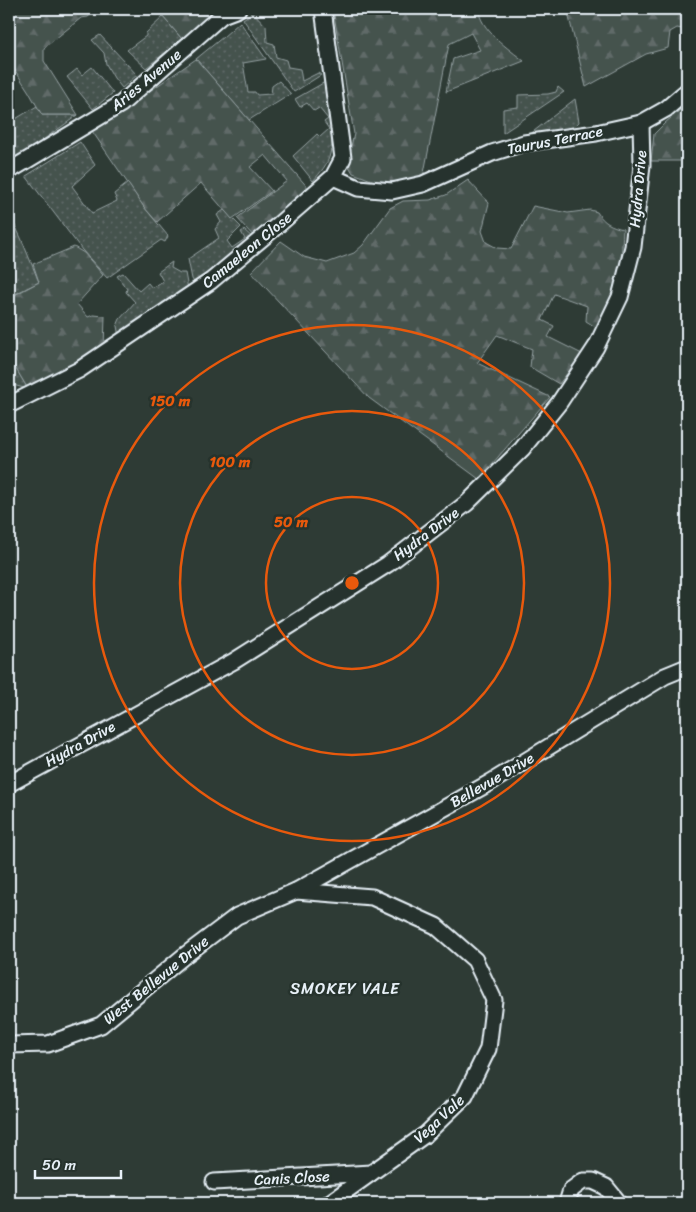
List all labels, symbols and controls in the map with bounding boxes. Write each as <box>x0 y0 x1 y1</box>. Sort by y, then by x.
street label: Aries Avenue <box>104 42 188 118</box>
street label: Taurus Terrace <box>505 118 605 162</box>
street label: Hydra Drive <box>622 149 654 229</box>
street label: Camaeleon Close <box>196 205 298 295</box>
text: 150 m <box>150 388 191 414</box>
text: 100 m <box>210 449 251 475</box>
street label: Hydra Drive <box>387 500 465 568</box>
text: 50 m <box>274 509 309 535</box>
centre of rings <box>343 574 361 592</box>
street label: Hydra Drive <box>40 714 120 774</box>
street label: Bellevue Drive <box>445 745 539 815</box>
street label: West Bellevue Drive <box>97 929 215 1031</box>
district label: SMOKEY VALE <box>290 974 400 1003</box>
street label: Vega Vale <box>407 1088 471 1150</box>
scale bar <box>35 1147 121 1179</box>
text: 50 m <box>42 1152 77 1178</box>
street label: Canis Close <box>254 1163 331 1193</box>

